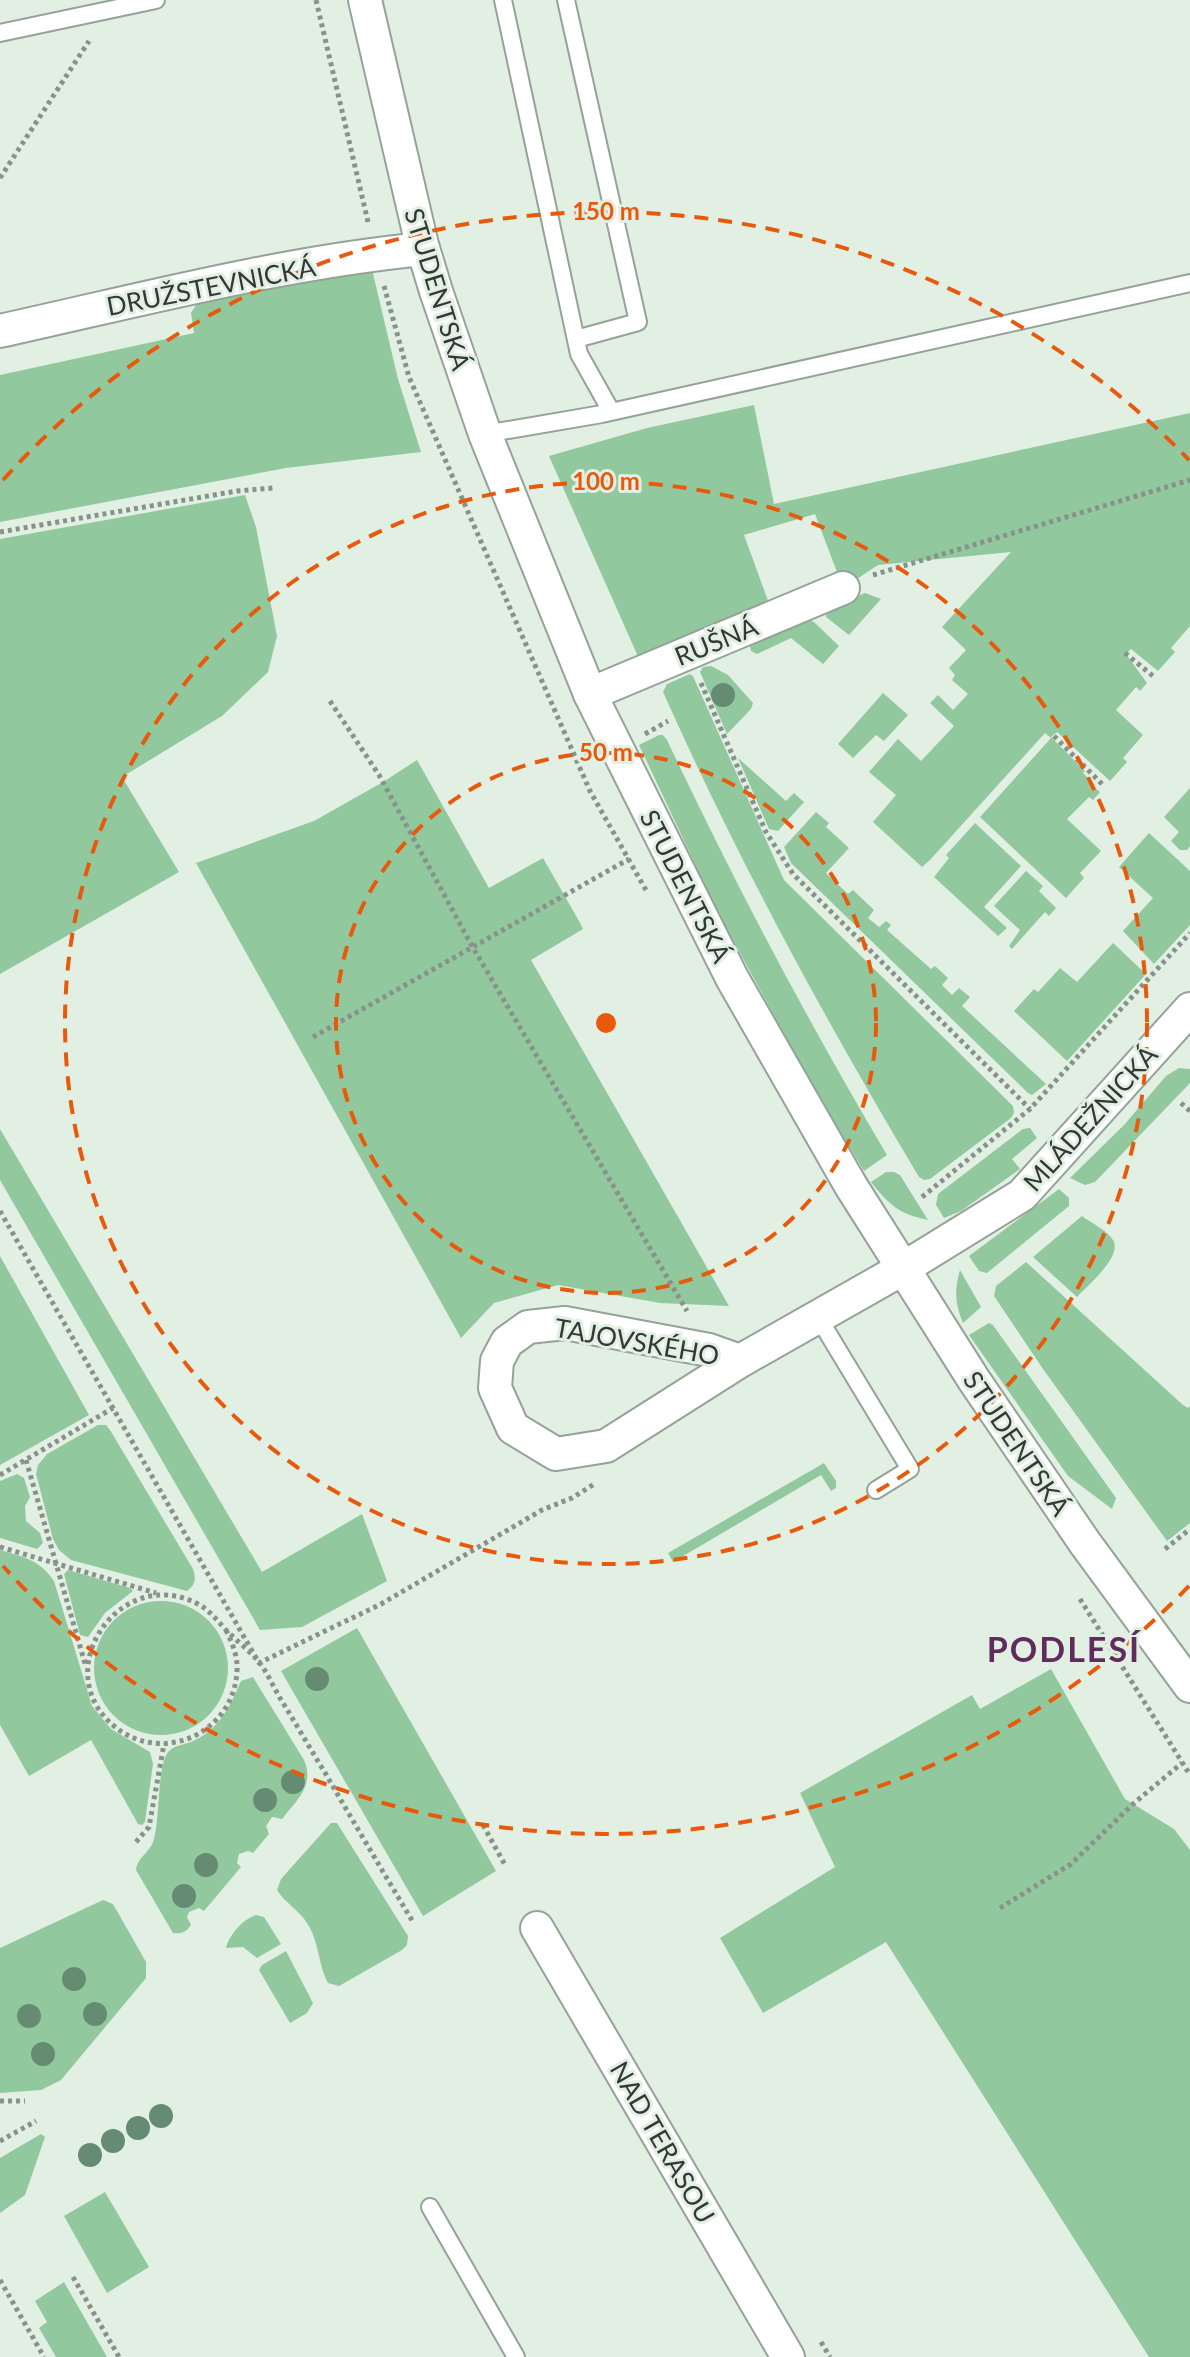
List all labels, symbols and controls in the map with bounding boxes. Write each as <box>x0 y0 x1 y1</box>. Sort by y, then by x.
text: 150 m <box>572 196 640 225</box>
street label: STUDENTSKÁ <box>398 204 478 374</box>
street label: DRUŽSTEVNICKÁ <box>104 250 319 322</box>
text: 100 m <box>572 466 640 495</box>
street label: RUŠNÁ <box>670 610 763 672</box>
text: 50 m <box>579 737 633 766</box>
street label: STUDENTSKÁ <box>634 804 738 968</box>
centre of rings <box>592 1009 620 1037</box>
street label: MLÁDEŽNICKÁ <box>1016 1038 1164 1197</box>
street label: TAJOVSKÉHO <box>552 1311 722 1371</box>
street label: STUDENTSKÁ <box>957 1365 1077 1522</box>
district label: PODLESÍ <box>987 1628 1142 1669</box>
street label: NAD TERASOU <box>604 2055 722 2229</box>

